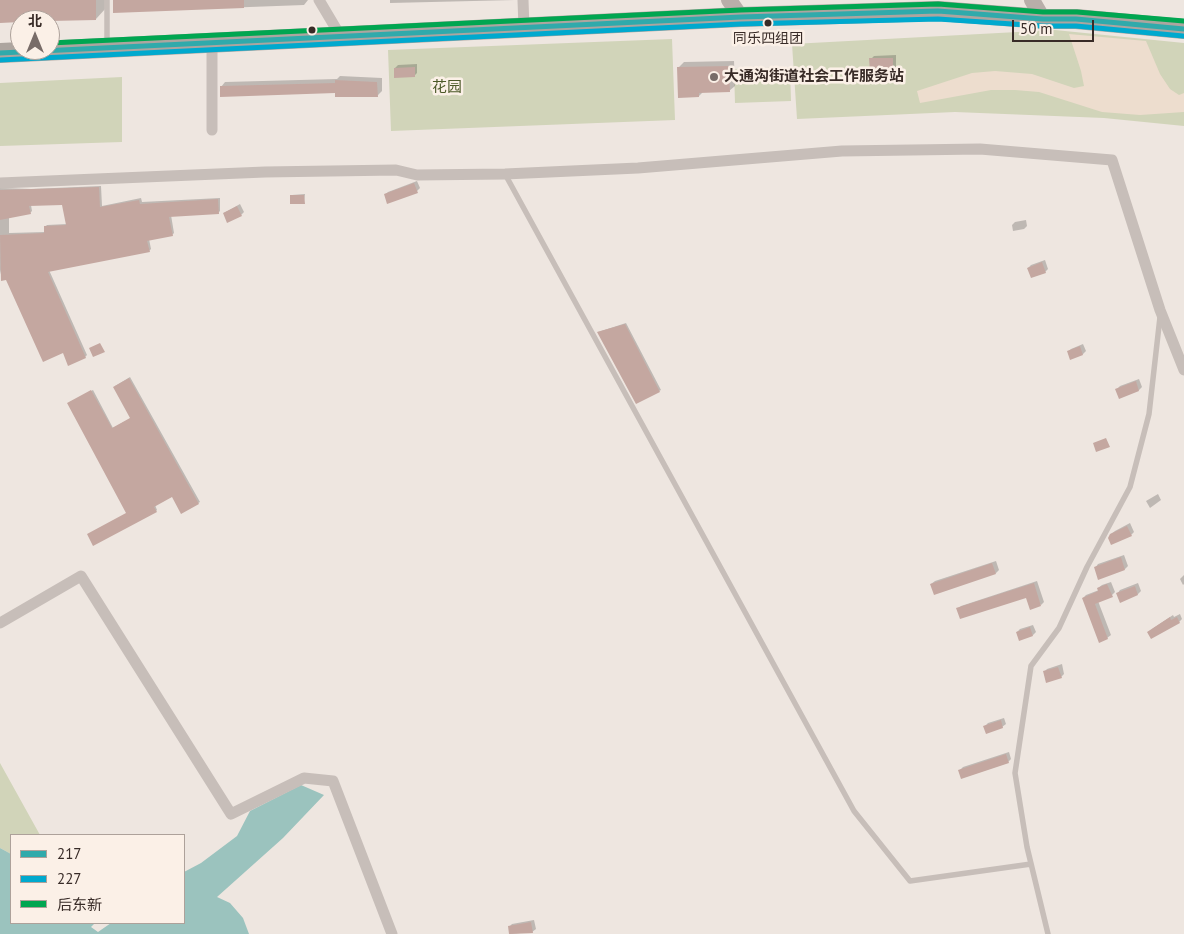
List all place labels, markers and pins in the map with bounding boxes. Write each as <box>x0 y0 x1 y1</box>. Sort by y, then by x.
marker: 同乐四组团 <box>763 18 773 28</box>
unlabelled marker <box>307 25 317 35</box>
place label: 同乐四组团 <box>733 31 803 47</box>
place label: 大通沟街道社会工作服务站 <box>724 68 904 86</box>
marker: 大通沟街道社会工作服务站 <box>708 71 720 83</box>

